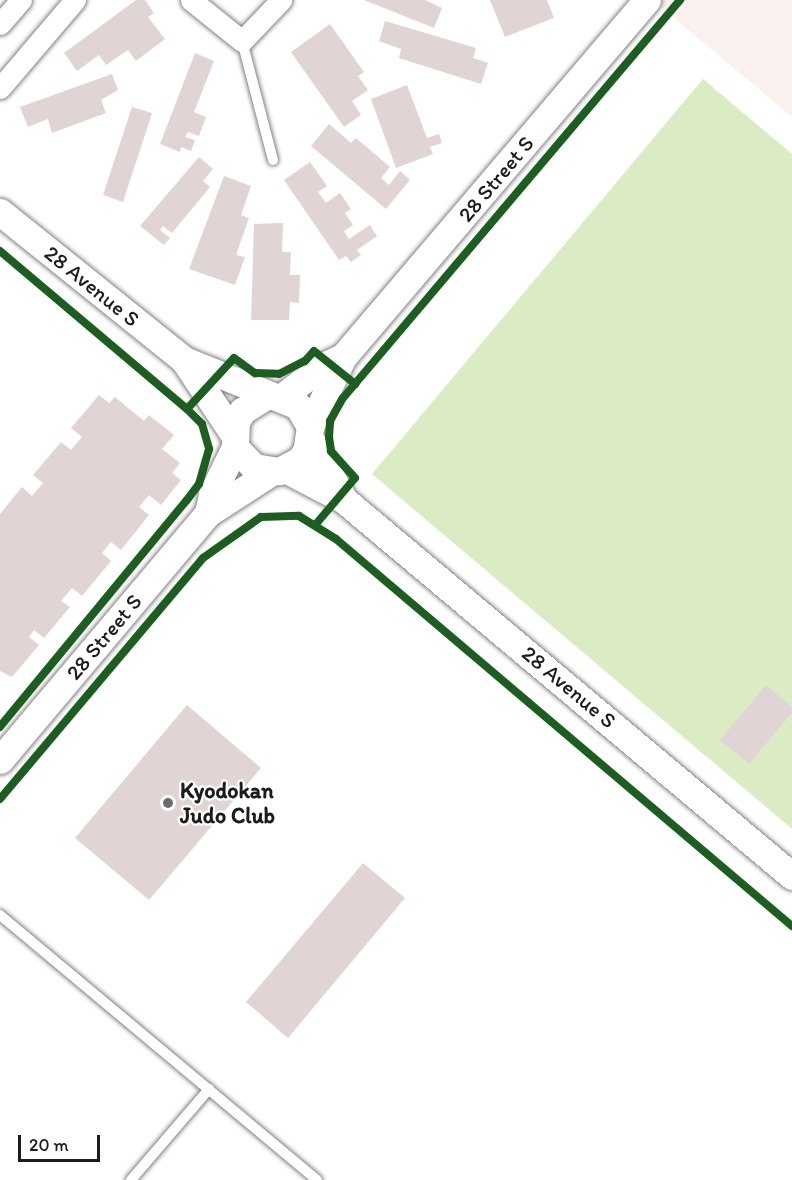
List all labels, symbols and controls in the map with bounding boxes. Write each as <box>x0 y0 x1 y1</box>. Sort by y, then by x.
street label: 28 Street S <box>452 131 540 227</box>
street label: 28 Avenue S <box>39 240 145 332</box>
street label: 28 Street S <box>60 589 148 685</box>
street label: 28 Avenue S <box>517 640 621 734</box>
place label: Kyodokan Judo Club <box>180 777 275 828</box>
marker: Kyodokan Judo Club <box>161 796 175 810</box>
scale bar <box>21 1123 104 1161</box>
text: 20 m <box>29 1134 69 1156</box>

